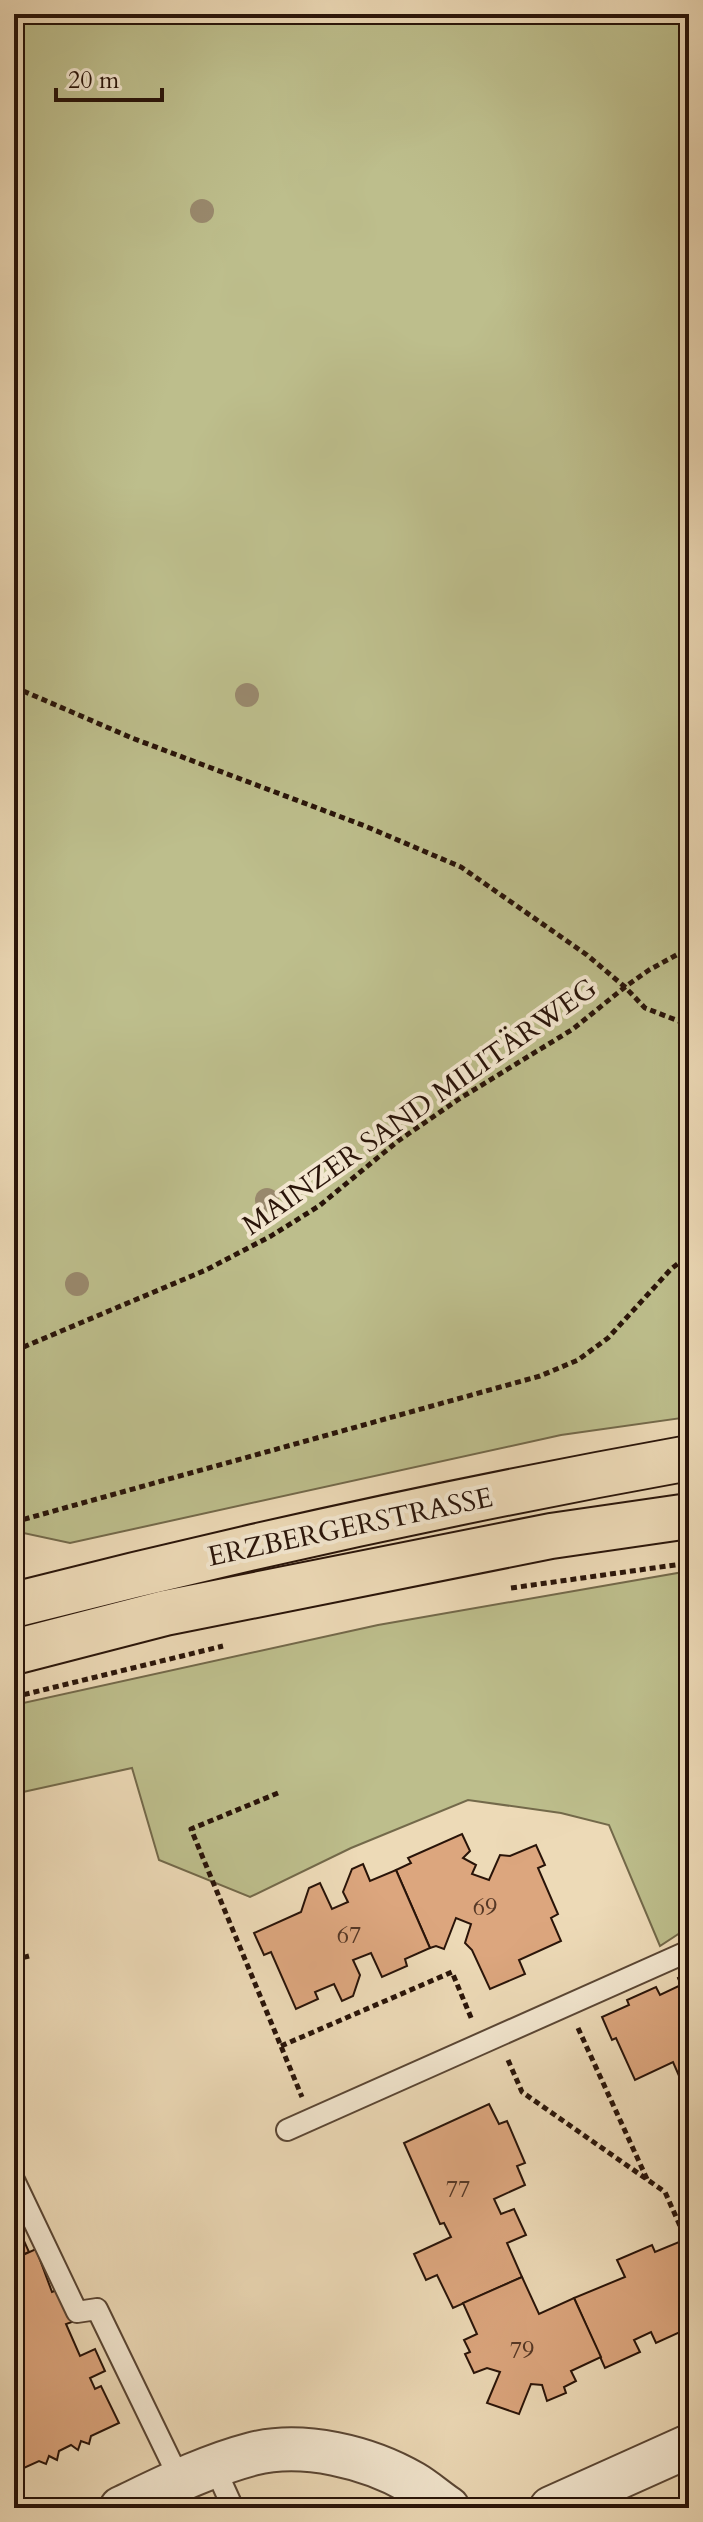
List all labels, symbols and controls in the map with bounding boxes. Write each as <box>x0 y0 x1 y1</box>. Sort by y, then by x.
scale bar <box>56 52 162 102</box>
text: 20 m <box>68 64 120 97</box>
street label: MAINZER SAND MILITÄRWEG <box>235 969 604 1244</box>
street label: ERZBERGERSTRASSE <box>204 1478 496 1576</box>
house number: 69 <box>473 1891 497 1924</box>
house number: 67 <box>337 1919 361 1952</box>
house number: 77 <box>446 2173 470 2206</box>
house number: 79 <box>510 2334 534 2367</box>

